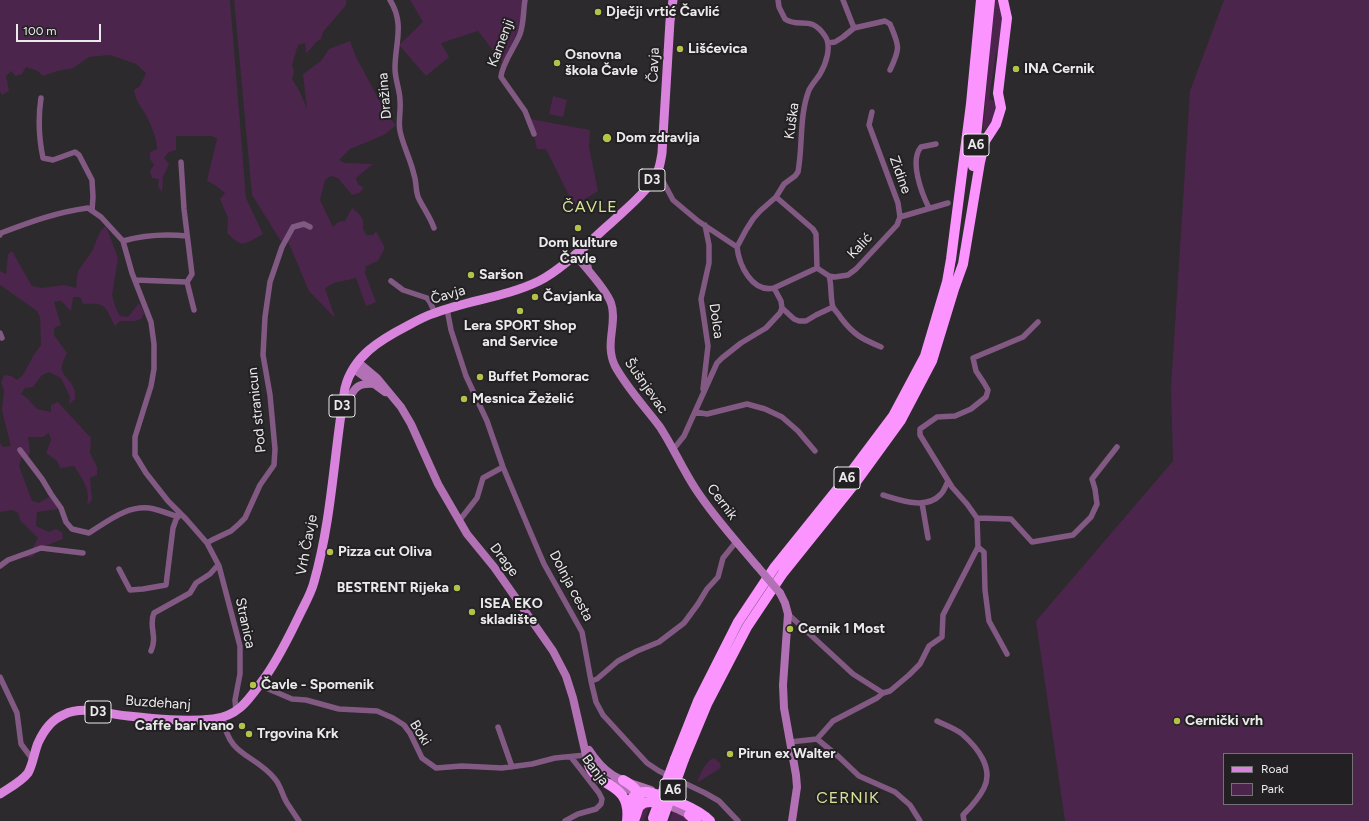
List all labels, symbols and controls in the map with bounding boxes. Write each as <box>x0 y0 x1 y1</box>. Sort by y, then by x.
place label: Dječji vrtić Čavlić <box>606 4 720 20</box>
marker: Dječji vrtić Čavlić <box>593 7 603 17</box>
scale bar <box>18 16 103 42</box>
street label: Kamenji <box>484 17 518 69</box>
text: 100 m <box>23 24 57 38</box>
place label: Lišćevica <box>688 41 748 57</box>
marker: Lišćevica <box>675 44 685 54</box>
place label: Osnovna škola Čavle <box>565 47 638 80</box>
street label: Čavja <box>645 47 663 83</box>
marker: Osnovna škola Čavle <box>552 58 562 68</box>
place label: INA Cernik <box>1024 61 1095 77</box>
marker: INA Cernik <box>1011 64 1021 74</box>
street label: Dražina <box>375 72 395 120</box>
street label: Kuška <box>781 102 803 140</box>
place label: Dom zdravlja <box>616 130 700 146</box>
marker: Dom zdravlja <box>601 132 613 144</box>
road number: A6 <box>963 134 989 156</box>
street label: Zidine <box>885 154 915 196</box>
road number: D3 <box>639 169 665 191</box>
district label: ČAVLE <box>562 197 618 217</box>
marker: Dom kulture Čavle <box>573 223 583 233</box>
street label: Kalić <box>844 229 876 263</box>
place label: Dom kulture Čavle <box>538 235 618 268</box>
place label: Saršon <box>479 267 523 283</box>
marker: Saršon <box>466 270 476 280</box>
street label: Čavja <box>429 282 467 308</box>
place label: Čavjanka <box>543 289 602 305</box>
marker: Čavjanka <box>530 292 540 302</box>
street label: Dolca <box>705 302 727 340</box>
marker: Lera SPORT Shop and Service <box>515 306 525 316</box>
place label: Lera SPORT Shop and Service <box>464 318 576 350</box>
street label: Šušnjevac <box>621 355 671 417</box>
street label: Pod stranicun <box>244 367 270 453</box>
place label: Buffet Pomorac <box>488 369 589 385</box>
marker: Buffet Pomorac <box>475 372 485 382</box>
place label: Mesnica Žeželić <box>472 391 574 407</box>
marker: Mesnica Žeželić <box>459 394 469 404</box>
road number: D3 <box>329 395 355 417</box>
road number: A6 <box>834 467 860 489</box>
street label: Cernik <box>703 481 741 523</box>
street label: Vrh Čavje <box>293 513 321 577</box>
street label: Drage <box>486 540 522 580</box>
place label: Pizza cut Oliva <box>338 544 432 560</box>
marker: Pizza cut Oliva <box>325 547 335 557</box>
street label: Dolnja cesta <box>545 548 597 624</box>
place label: BESTRENT Rijeka <box>337 580 449 596</box>
marker: BESTRENT Rijeka <box>452 583 462 593</box>
street label: Stranica <box>231 596 259 650</box>
place label: ISEA EKO skladište <box>480 596 543 628</box>
marker: ISEA EKO skladište <box>467 607 477 617</box>
place label: Cernik 1 Most <box>798 621 885 637</box>
marker: Cernik 1 Most <box>785 624 795 634</box>
place label: Čavle - Spomenik <box>261 677 374 693</box>
marker: Čavle - Spomenik <box>248 680 258 690</box>
street label: Buzdehanj <box>125 692 191 714</box>
road number: D3 <box>85 701 111 723</box>
place label: Cernički vrh <box>1185 713 1263 729</box>
marker: Cernički vrh <box>1172 716 1182 726</box>
street label: Boki <box>406 717 434 749</box>
place label: Caffe bar Ivano <box>135 718 234 734</box>
marker: Caffe bar Ivano <box>237 721 247 731</box>
place label: Trgovina Krk <box>257 726 338 742</box>
marker: Trgovina Krk <box>244 729 254 739</box>
place label: Pirun ex Walter <box>738 746 836 762</box>
marker: Pirun ex Walter <box>725 749 735 759</box>
street label: Banja <box>578 751 612 789</box>
legend <box>1223 753 1353 805</box>
text: Road <box>1261 762 1289 776</box>
road number: A6 <box>660 779 686 801</box>
text: Park <box>1261 782 1284 796</box>
district label: CERNIK <box>816 788 880 808</box>

